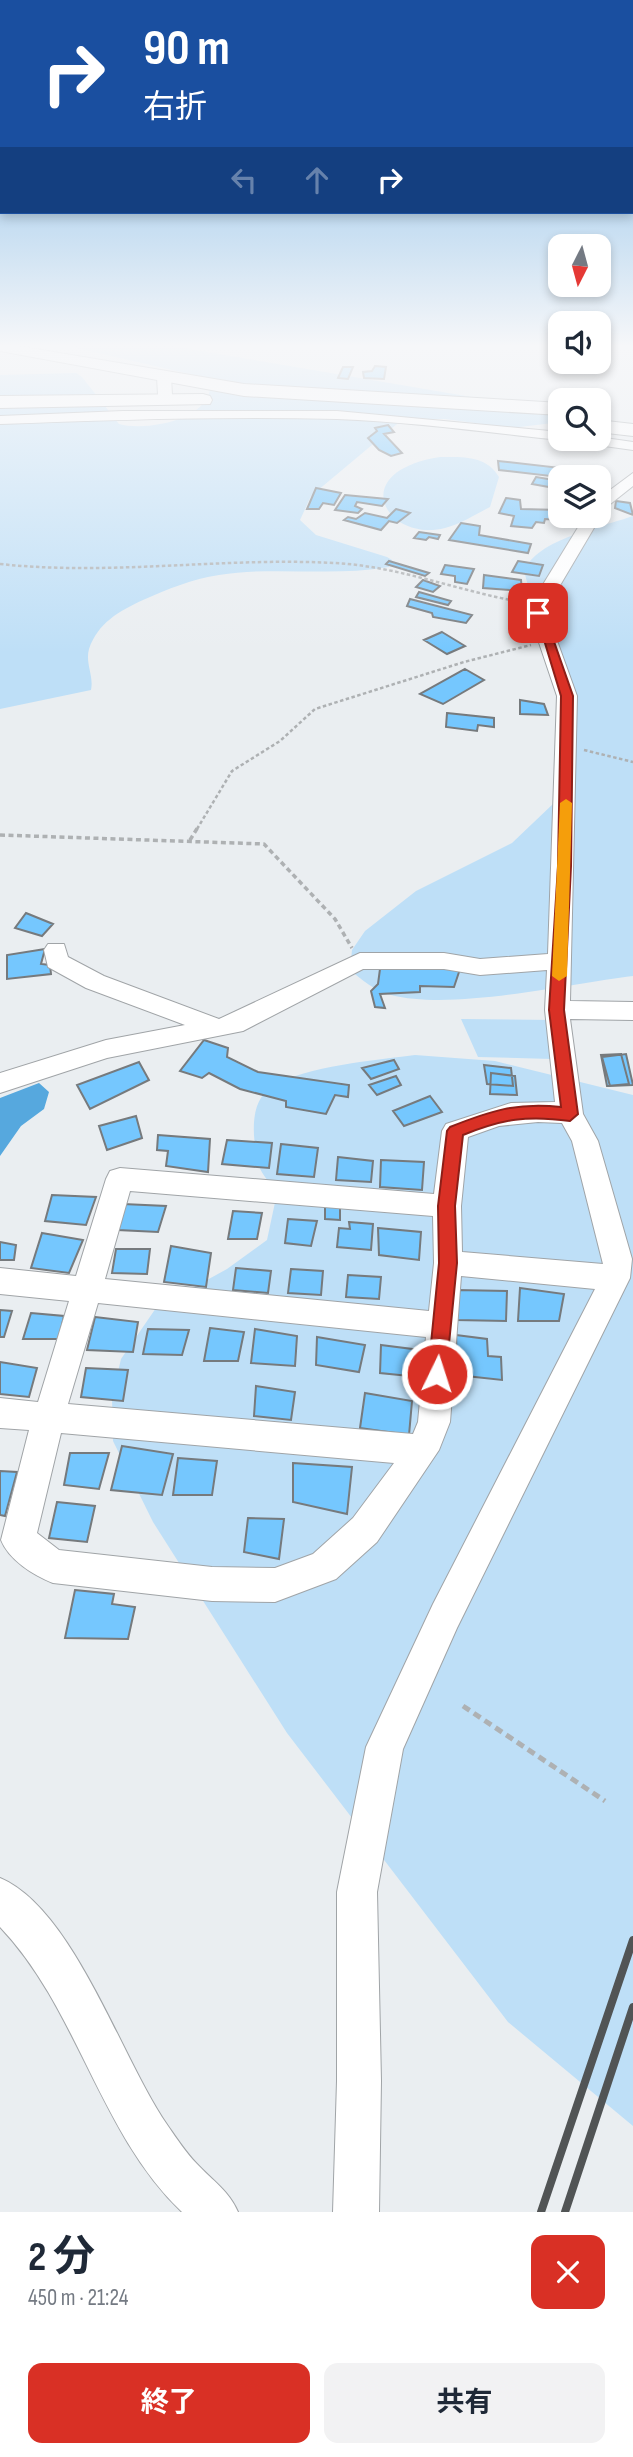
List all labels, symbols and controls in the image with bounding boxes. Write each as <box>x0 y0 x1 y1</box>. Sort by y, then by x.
text: 90 m <box>143 20 230 79</box>
icon: right <box>28 28 119 119</box>
text: 右折 <box>143 88 207 127</box>
icon: left <box>225 161 263 199</box>
icon: ahead <box>298 161 336 199</box>
icon: right <box>371 161 409 199</box>
north arrow <box>548 234 611 298</box>
map controls <box>548 234 611 528</box>
button: sound <box>548 311 611 374</box>
button: search <box>548 388 611 451</box>
button: layers <box>548 465 611 528</box>
pin <box>508 583 568 643</box>
icon: arrive <box>519 594 557 632</box>
position arrow <box>400 1337 474 1411</box>
text: 2 分 <box>28 2232 95 2283</box>
button: close <box>531 2235 605 2309</box>
text: 450 m · 21:24 <box>28 2284 128 2312</box>
button: 終了 <box>28 2363 310 2443</box>
button: 共有 <box>324 2363 605 2443</box>

